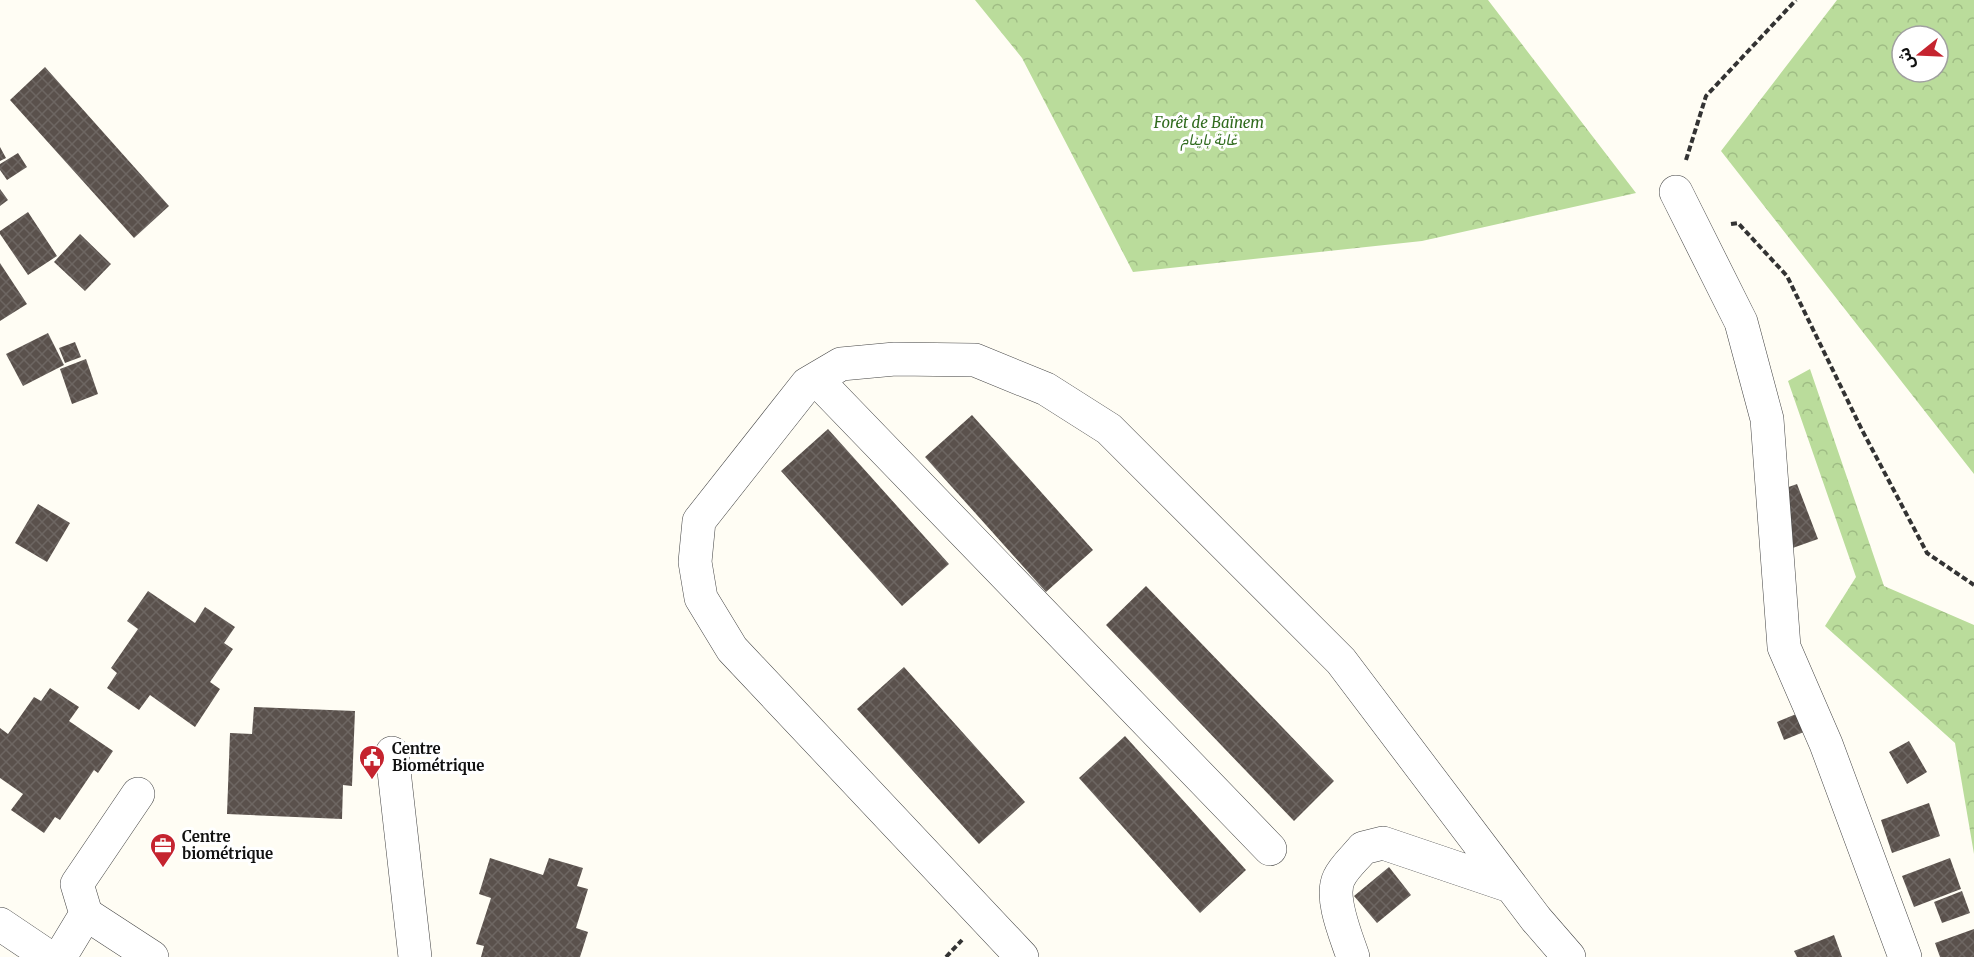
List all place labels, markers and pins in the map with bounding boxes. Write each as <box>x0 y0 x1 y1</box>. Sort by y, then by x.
place label: Centre Biométrique <box>392 739 484 775</box>
public building icon: Centre Biométrique <box>357 743 387 781</box>
place label: Centre biométrique <box>182 827 273 863</box>
office icon: Centre biométrique <box>148 831 178 869</box>

